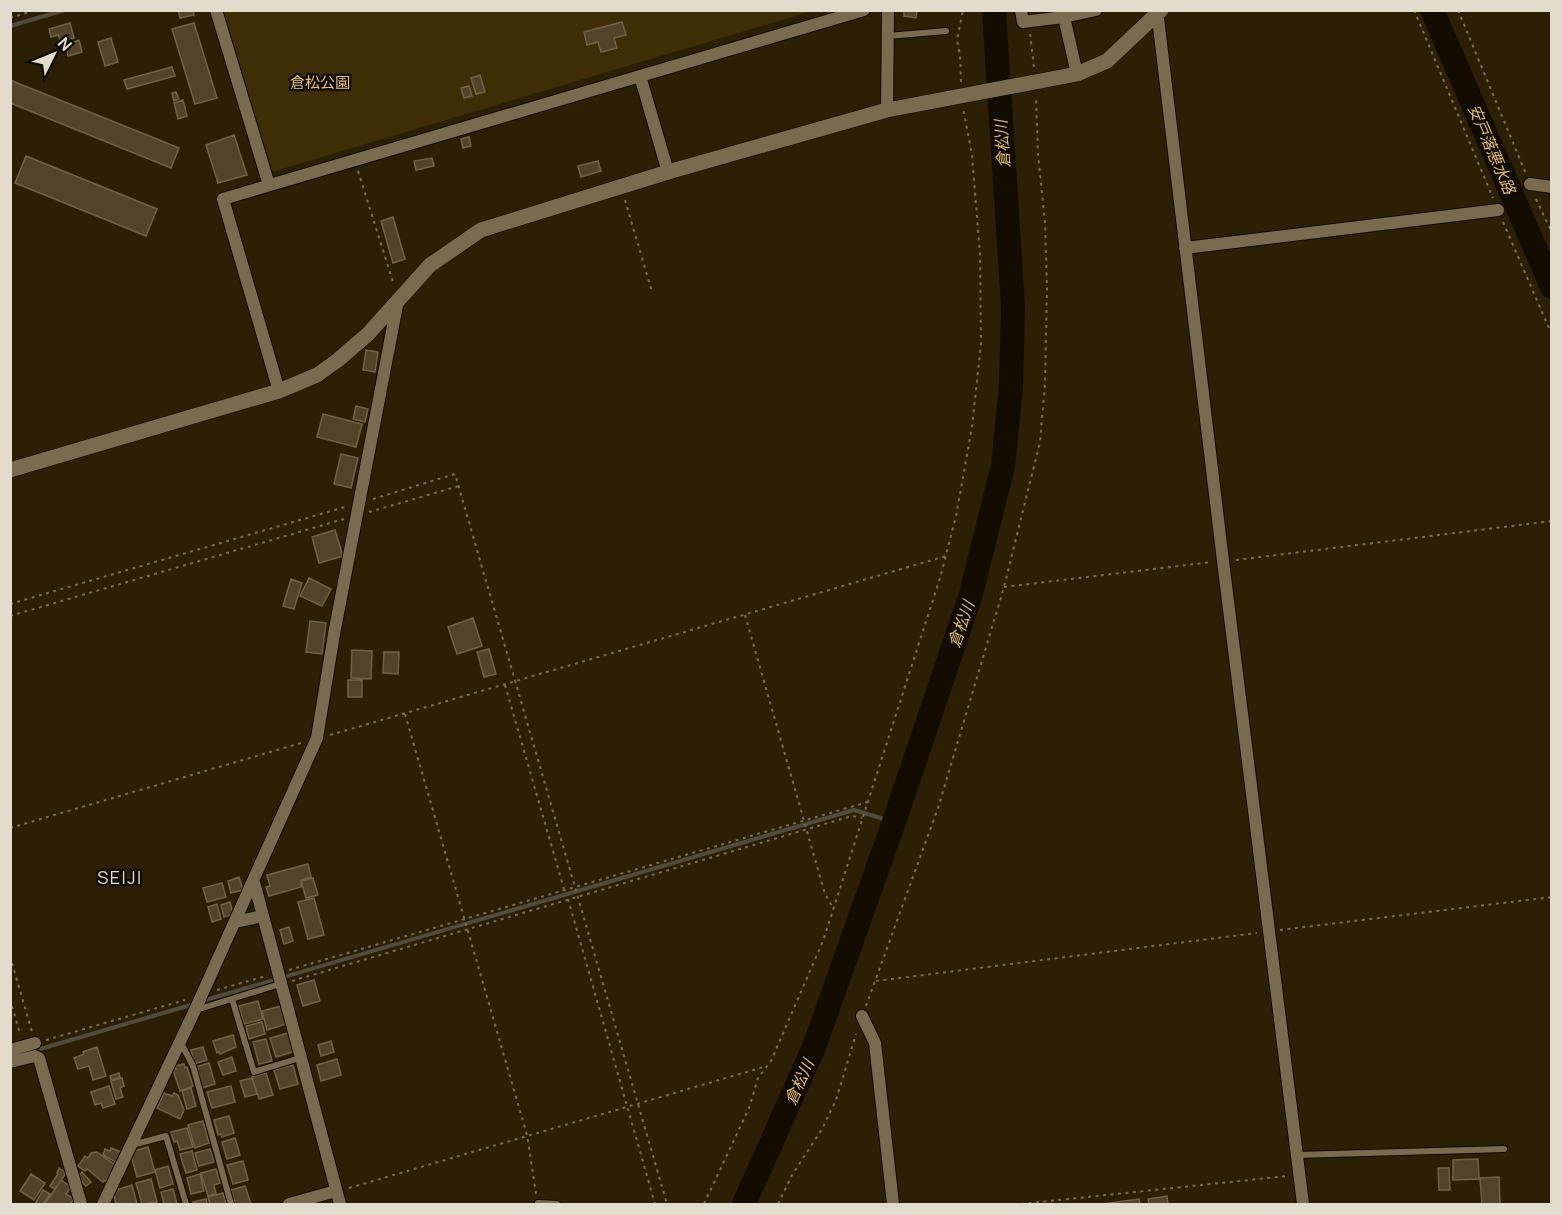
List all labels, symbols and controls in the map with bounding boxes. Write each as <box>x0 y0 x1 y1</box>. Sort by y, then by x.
north arrow <box>24 24 84 84</box>
text: N <box>53 32 77 55</box>
park label: 倉松公園 <box>290 72 350 93</box>
water label: 安戸落悪水路 <box>1463 101 1522 199</box>
water label: 倉松川 <box>989 117 1015 169</box>
water label: 倉松川 <box>943 596 980 650</box>
district label: SEIJI <box>97 865 143 889</box>
water label: 倉松川 <box>779 1054 820 1108</box>

